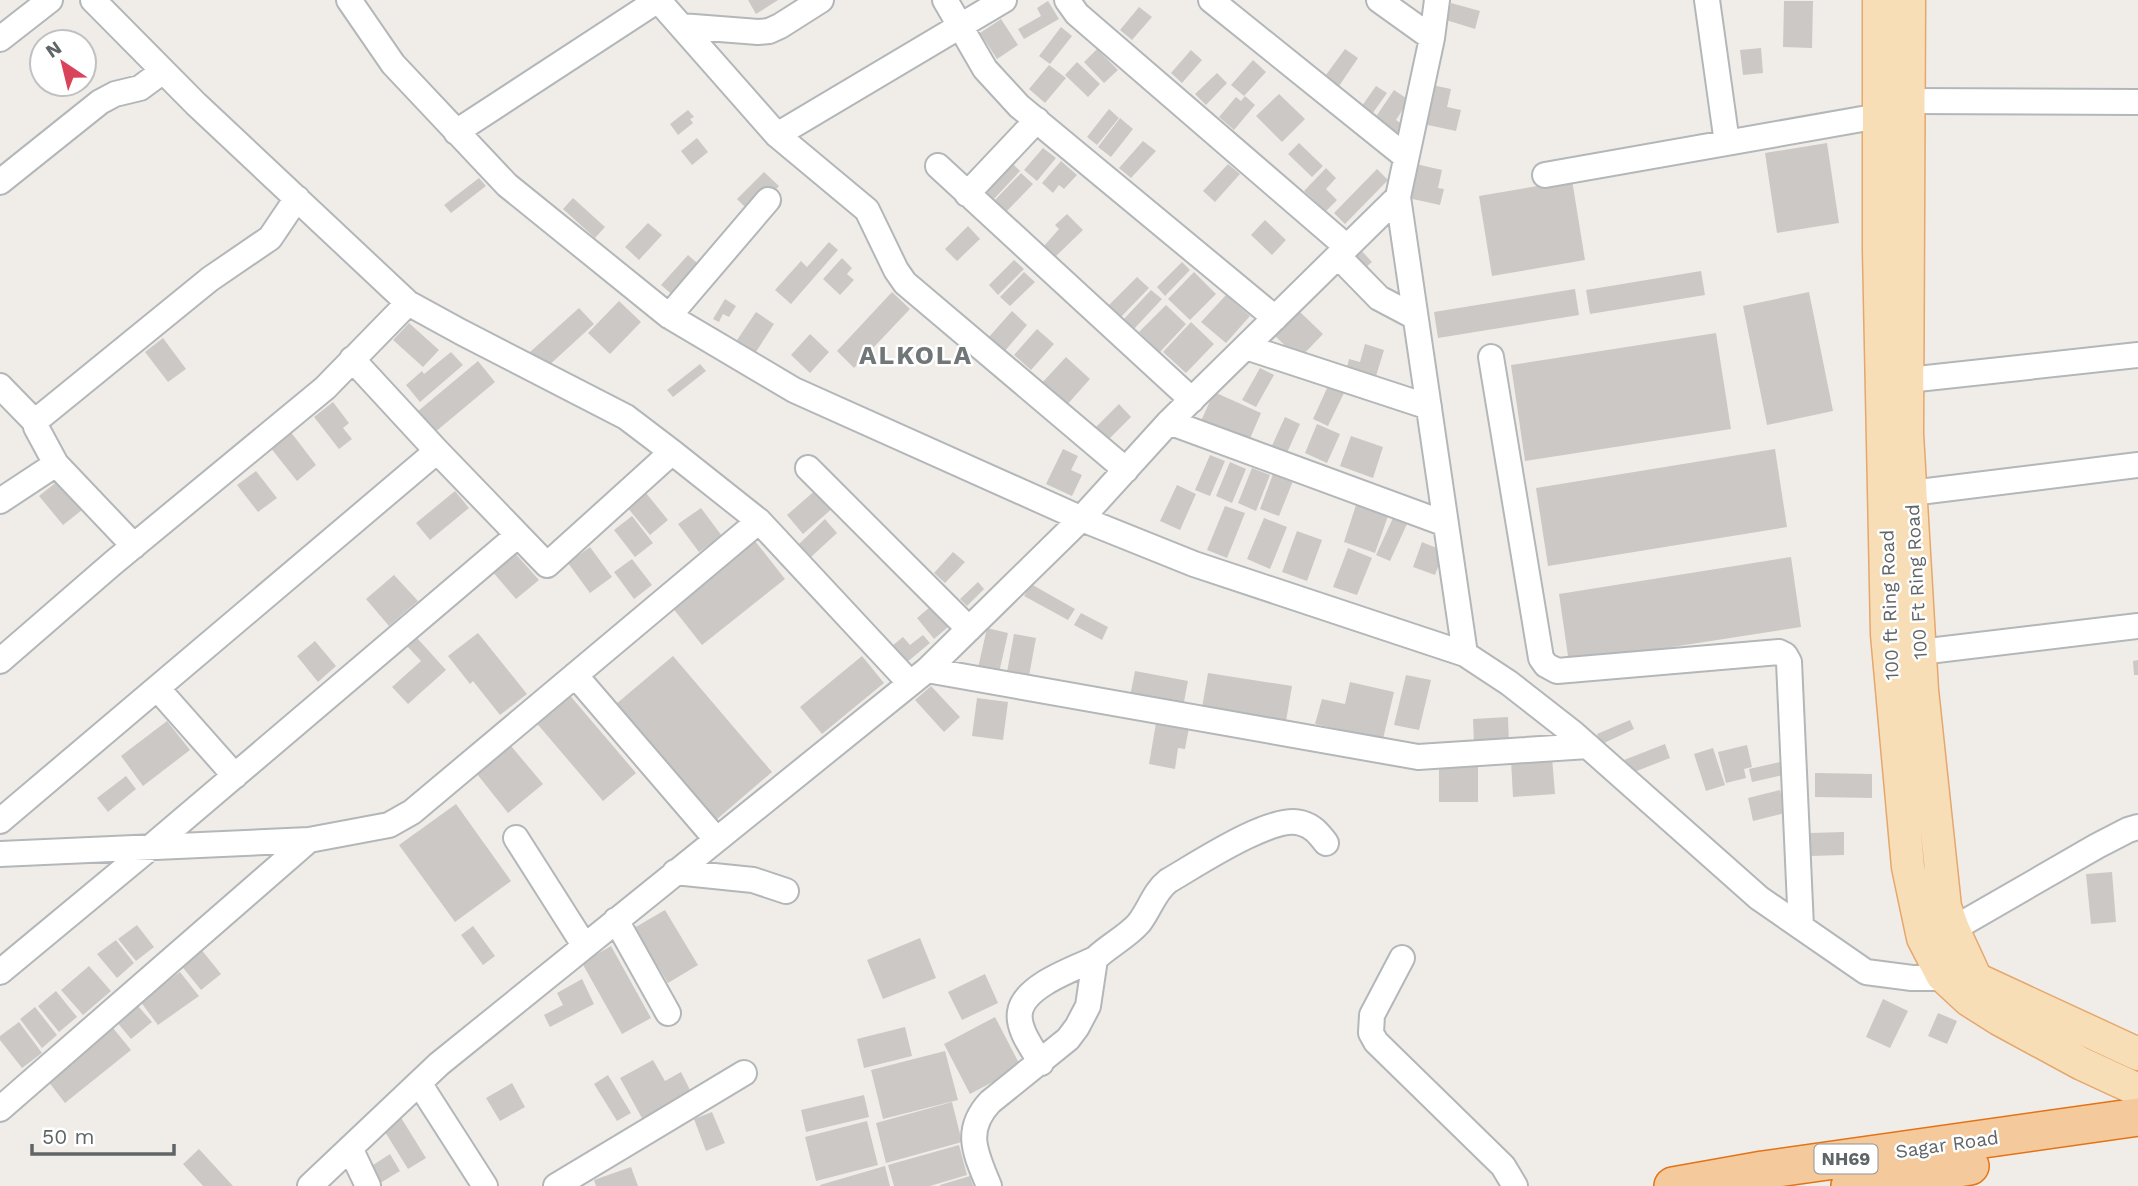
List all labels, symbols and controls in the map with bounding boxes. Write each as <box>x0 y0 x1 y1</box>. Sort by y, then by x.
north arrow <box>28 28 98 98</box>
text: N <box>41 36 66 63</box>
district label: ALKOLA <box>859 340 973 370</box>
street label: 100 Ft Ring Road <box>1901 504 1932 660</box>
street label: 100 ft Ring Road <box>1875 529 1904 681</box>
scale bar <box>32 1112 173 1156</box>
text: 50 m <box>42 1124 94 1149</box>
street label: Sagar Road <box>1894 1126 2000 1163</box>
road number: NH69 <box>1814 1144 1878 1174</box>

